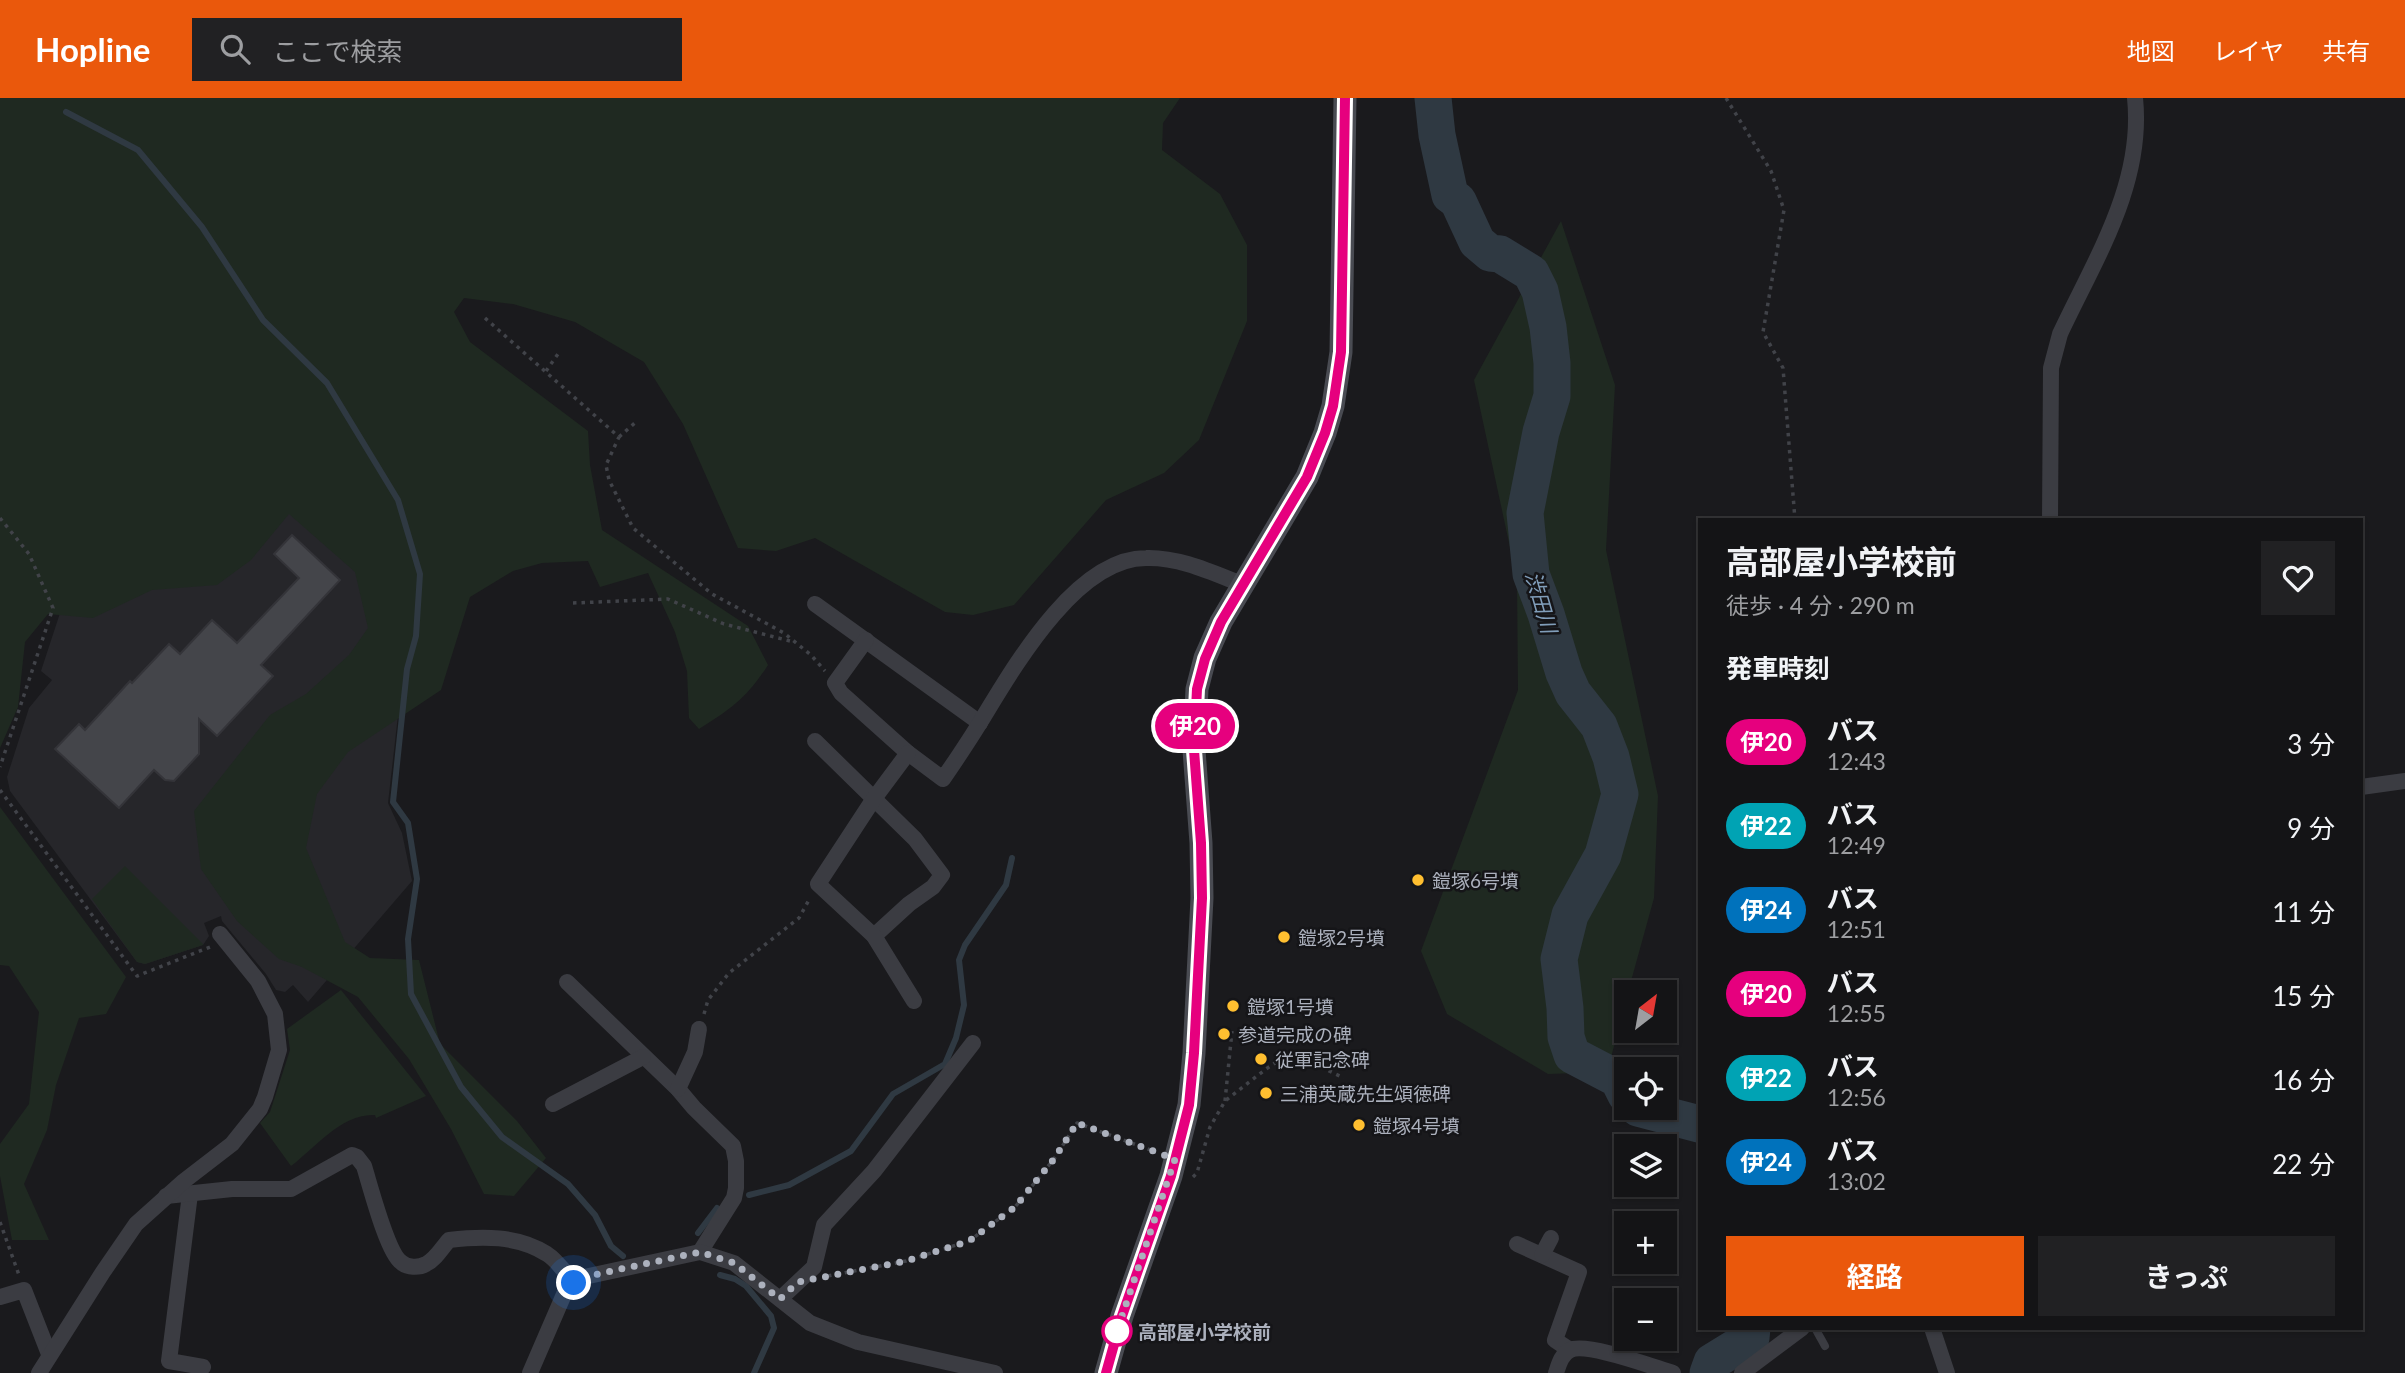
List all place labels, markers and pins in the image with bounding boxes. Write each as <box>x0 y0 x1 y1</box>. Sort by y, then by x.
place label: 鎧塚6号墳 <box>1432 869 1519 892</box>
marker: 鎧塚6号墳 <box>1410 872 1426 888</box>
place label: 鎧塚2号墳 <box>1298 926 1385 949</box>
marker: 鎧塚2号墳 <box>1276 929 1292 945</box>
place label: 鎧塚1号墳 <box>1247 995 1334 1018</box>
marker: 鎧塚1号墳 <box>1225 998 1241 1014</box>
place label: 参道完成の碑 <box>1238 1023 1352 1046</box>
marker: 参道完成の碑 <box>1216 1026 1232 1042</box>
place label: 従軍記念碑 <box>1275 1048 1370 1071</box>
marker: 従軍記念碑 <box>1253 1051 1269 1067</box>
place label: 三浦英蔵先生頌徳碑 <box>1280 1082 1451 1105</box>
marker: 三浦英蔵先生頌徳碑 <box>1258 1085 1274 1101</box>
place label: 鎧塚4号墳 <box>1373 1114 1460 1137</box>
marker: 鎧塚4号墳 <box>1351 1117 1367 1133</box>
marker: 高部屋小学校前 <box>1102 1316 1132 1346</box>
place label: 高部屋小学校前 <box>1138 1320 1271 1343</box>

